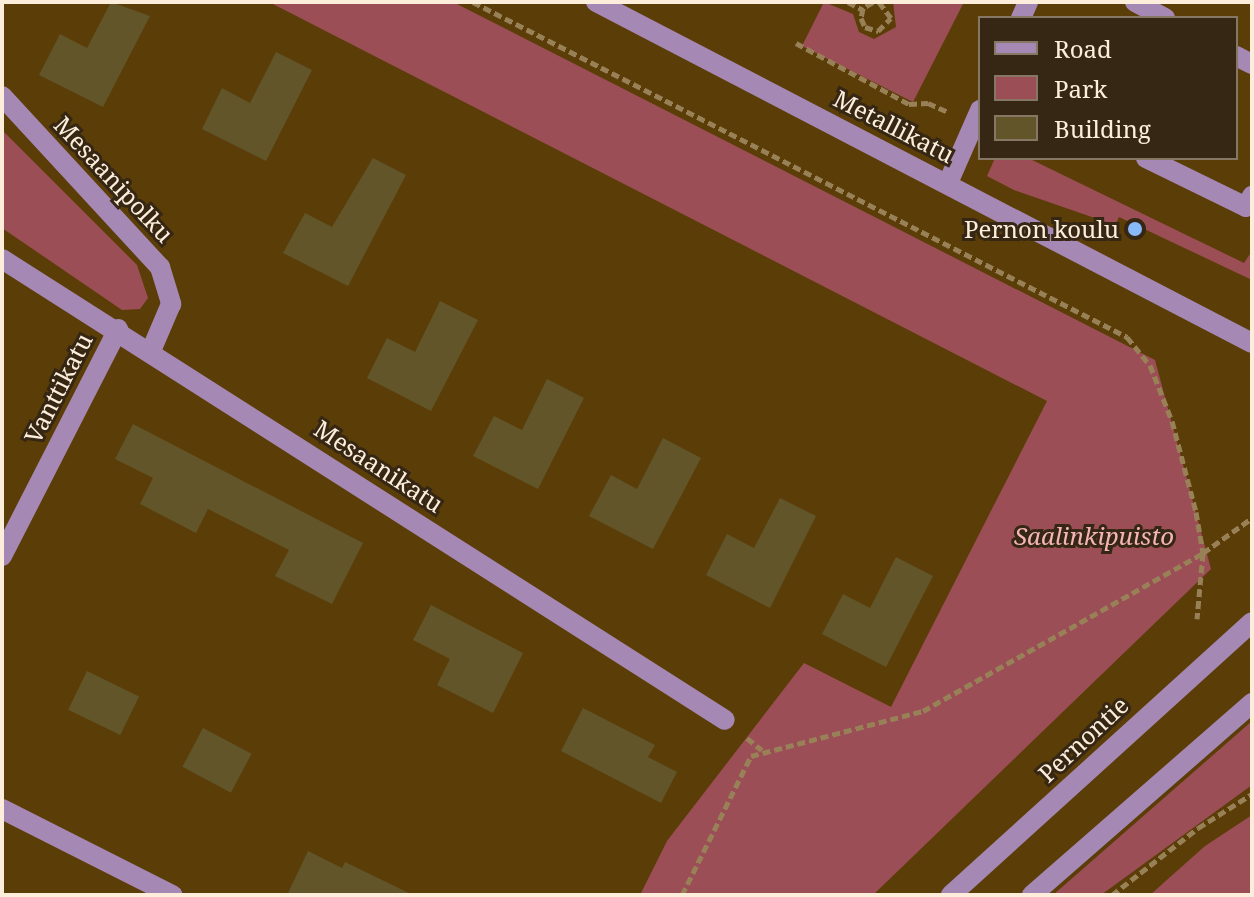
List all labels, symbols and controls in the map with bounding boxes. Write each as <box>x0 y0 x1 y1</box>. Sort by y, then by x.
legend <box>978 16 1238 160</box>
text: Road <box>1054 32 1112 65</box>
text: Park <box>1054 72 1107 105</box>
street label: Metallikatu <box>829 83 959 169</box>
street label: Mesaanipolku <box>48 110 180 248</box>
text: Building <box>1054 112 1151 145</box>
place label: Pernon koulu <box>964 215 1119 243</box>
marker: Pernon koulu <box>1126 220 1144 238</box>
street label: Vanttikatu <box>18 328 98 448</box>
street label: Mesaanikatu <box>309 414 449 518</box>
park label: Saalinkipuisto <box>1014 522 1174 550</box>
street label: Pernontie <box>1032 690 1134 788</box>

